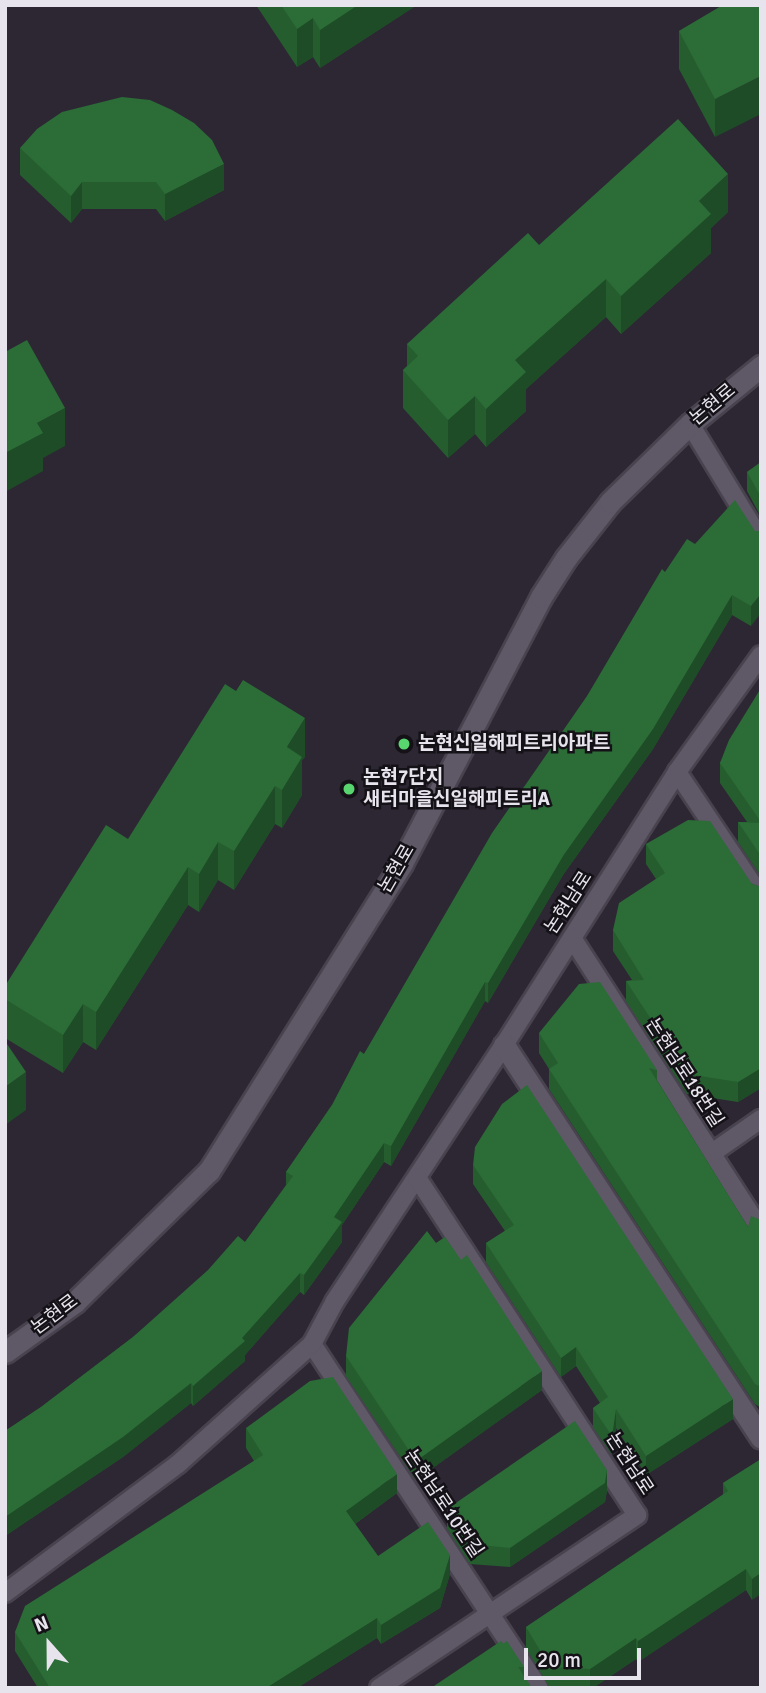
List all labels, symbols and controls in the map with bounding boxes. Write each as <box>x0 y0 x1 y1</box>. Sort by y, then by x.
street label: 논현로 <box>686 379 740 431</box>
place label: 논현신일해피트리아파트 <box>418 733 610 755</box>
marker: 논현신일해피트리아파트 <box>396 736 412 752</box>
place label: 논현7단지 새터마을신일해피트리A <box>363 767 550 811</box>
marker: 논현7단지 새터마을신일해피트리A <box>341 781 357 797</box>
street label: 논현로 <box>374 841 420 897</box>
street label: 논현남로 <box>540 867 598 939</box>
street label: 논현남로18번길 <box>640 1014 728 1132</box>
street label: 논현로 <box>27 1290 83 1340</box>
street label: 논현남로 <box>600 1428 658 1500</box>
street label: 논현남로10번길 <box>398 1446 488 1562</box>
north arrow <box>14 1609 84 1679</box>
text: N <box>31 1611 52 1638</box>
scale bar <box>528 1634 645 1678</box>
text: 20 m <box>537 1647 581 1673</box>

